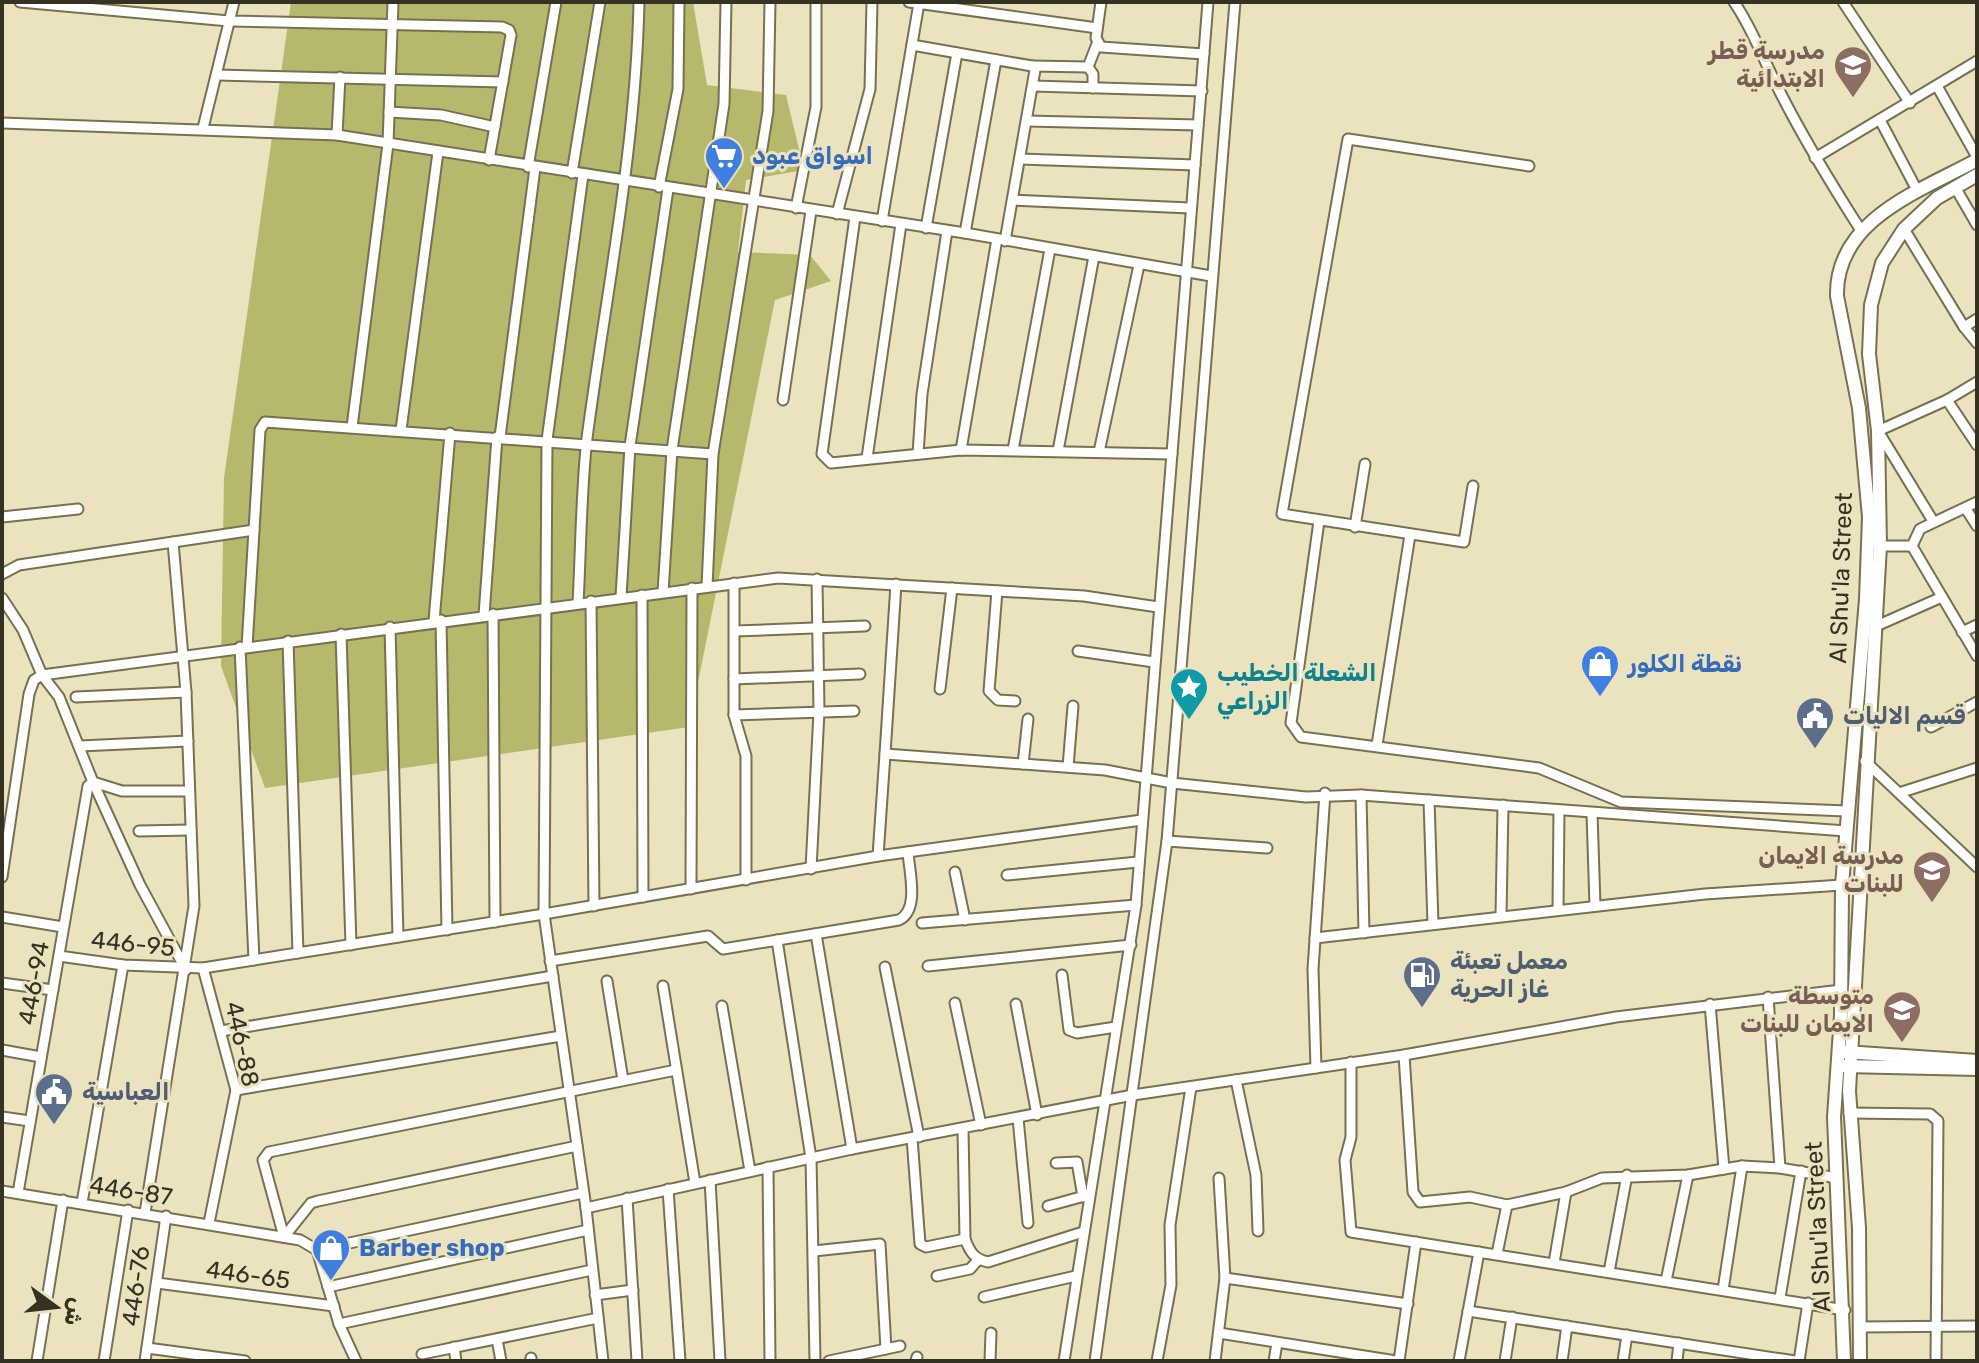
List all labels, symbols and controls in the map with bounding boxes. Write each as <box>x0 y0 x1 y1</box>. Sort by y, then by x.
place label: مدرسة قطر الابتدائية <box>1706 37 1825 93</box>
school or university icon: مدرسة قطر الابتدائية <box>1832 44 1874 99</box>
supermarket icon: اسواق عبود <box>703 135 745 190</box>
place label: اسواق عبود <box>752 142 873 170</box>
street label: Al Shu'la Street <box>1824 492 1858 664</box>
shop icon: نقطة الكلور <box>1579 643 1621 698</box>
place label: نقطة الكلور <box>1626 650 1742 678</box>
place label: الشعلة الخطيب الزراعي <box>1217 659 1377 720</box>
place icon: الشعلة الخطيب الزراعي <box>1168 666 1210 721</box>
public building icon: قسم الاليات <box>1794 695 1836 750</box>
place label: قسم الاليات <box>1843 702 1966 732</box>
place label: مدرسة الايمان للبنات <box>1758 842 1904 898</box>
school or university icon: مدرسة الايمان للبنات <box>1911 849 1953 904</box>
street label: 446-95 <box>90 926 176 962</box>
street label: 446-94 <box>13 939 55 1027</box>
place label: معمل تعبئة غاز الحرية <box>1450 947 1568 1003</box>
fuel station icon: معمل تعبئة غاز الحرية <box>1401 954 1443 1009</box>
place label: متوسطة الايمان للبنات <box>1740 982 1874 1038</box>
school or university icon: متوسطة الايمان للبنات <box>1881 989 1923 1044</box>
street label: 446-88 <box>219 999 265 1089</box>
public building icon: العباسية <box>33 1071 75 1126</box>
place label: العباسية <box>82 1078 170 1106</box>
street label: Al Shu'la Street <box>1800 1141 1836 1313</box>
street label: 446-87 <box>88 1171 174 1211</box>
shop icon: Barber shop <box>310 1227 352 1282</box>
place label: Barber shop <box>359 1234 505 1262</box>
street label: 446-76 <box>117 1244 155 1328</box>
street label: 446-65 <box>204 1255 292 1295</box>
north arrow <box>16 1267 96 1347</box>
text: ش <box>58 1295 91 1329</box>

